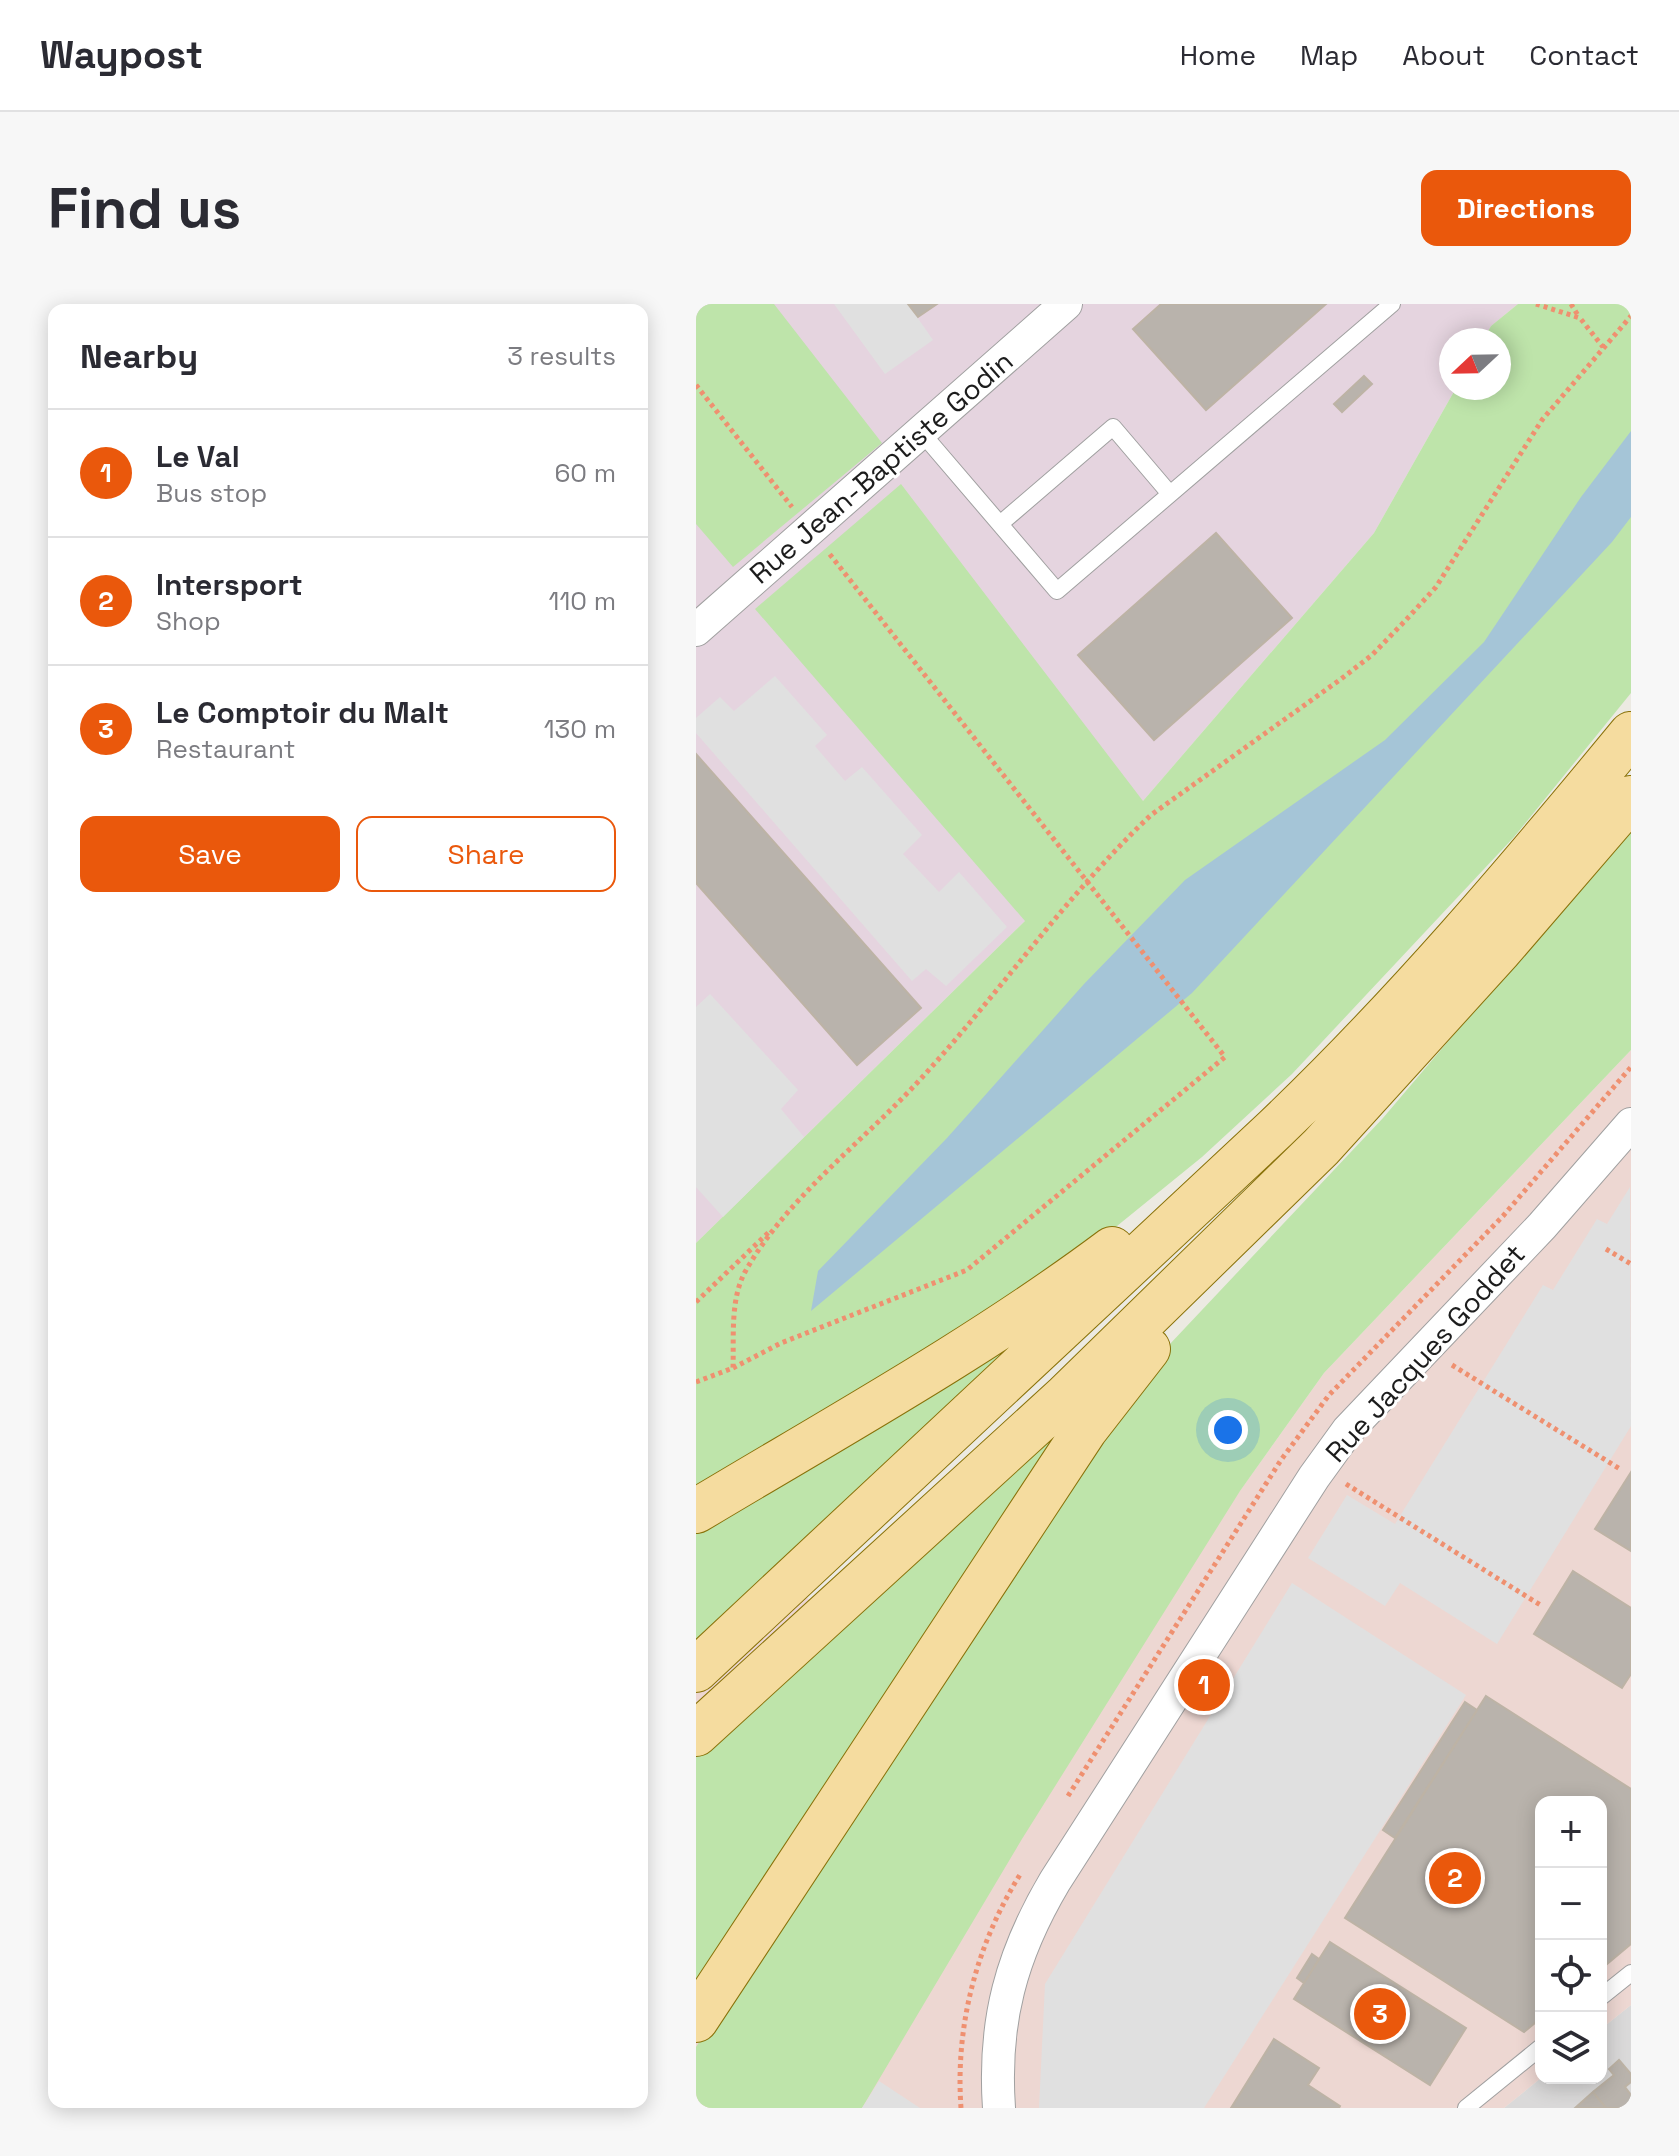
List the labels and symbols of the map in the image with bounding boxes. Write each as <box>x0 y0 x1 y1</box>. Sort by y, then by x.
north arrow <box>1439 328 1511 400</box>
street label: Rue Jean-Baptiste Godin <box>742 343 1020 591</box>
street label: Rue Jacques Goddet <box>1317 1236 1533 1470</box>
your location <box>1208 1410 1248 1450</box>
pin: 1 <box>1178 1655 1230 1715</box>
pin: 2 <box>1429 1848 1481 1908</box>
pin: 3 <box>1354 1984 1406 2044</box>

